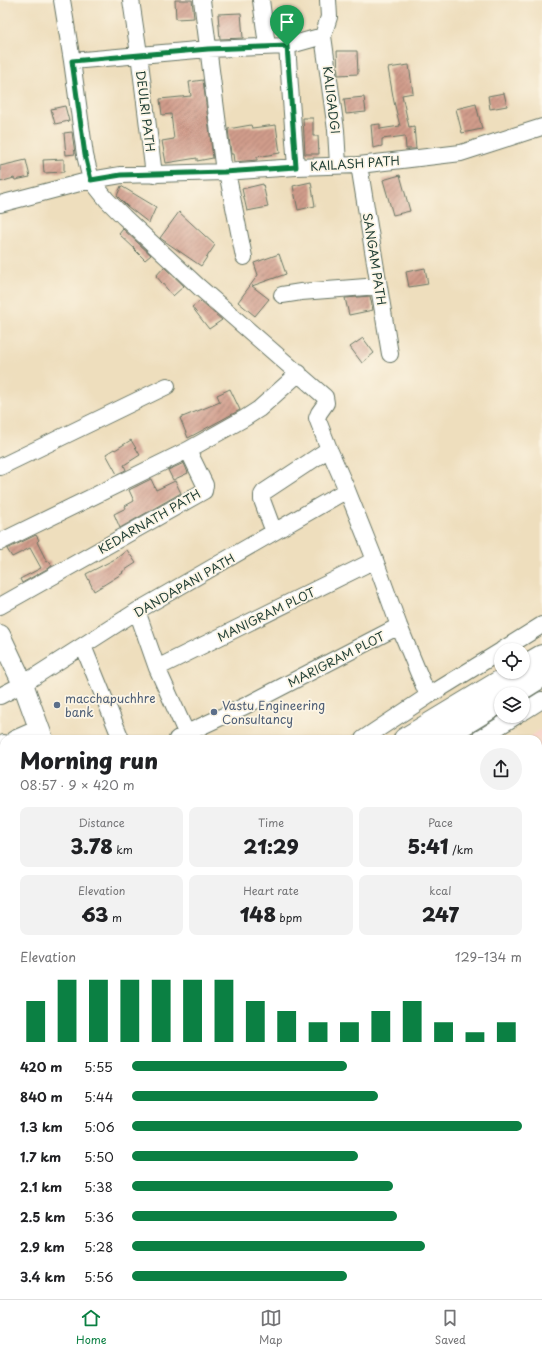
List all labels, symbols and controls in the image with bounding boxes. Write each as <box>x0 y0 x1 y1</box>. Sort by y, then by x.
pin <box>270 5 304 46</box>
icon: arrive <box>276 11 298 33</box>
street label: KALIGADGI <box>319 65 345 135</box>
street label: DEULRI PATH <box>132 69 160 153</box>
street label: KAILASH PATH <box>310 151 400 175</box>
street label: SANGAM PATH <box>359 212 391 306</box>
street label: KEDARNATH PATH <box>94 484 204 558</box>
street label: DANDAPANI PATH <box>130 549 238 621</box>
street label: MANIGRAM PLOT <box>214 582 319 646</box>
street label: MARIGRAM PLOT <box>284 626 388 691</box>
map controls <box>494 643 530 723</box>
button: locate <box>494 643 530 679</box>
button: layers <box>494 687 530 723</box>
place label: macchapuchhre bank <box>65 689 156 721</box>
place label: Vastu Engineering Consultancy <box>222 696 325 728</box>
marker: macchapuchhre bank <box>52 700 62 710</box>
marker: Vastu Engineering Consultancy <box>209 707 219 717</box>
text: Morning run <box>20 743 158 776</box>
button: share <box>480 748 522 790</box>
text: 08:57 · 9 × 420 m <box>20 775 135 794</box>
text: Distance <box>79 814 125 831</box>
text: Time <box>258 814 284 831</box>
text: Pace <box>428 814 453 831</box>
text: 3.78 <box>71 831 113 861</box>
text: 21:29 <box>243 831 299 861</box>
text: 5:41 <box>407 831 449 861</box>
text: km <box>113 841 133 858</box>
text: /km <box>449 841 473 858</box>
text: Elevation <box>78 882 125 899</box>
text: Heart rate <box>243 882 299 899</box>
text: kcal <box>429 882 451 899</box>
text: 63 <box>81 899 108 929</box>
text: 148 <box>240 899 276 929</box>
text: 247 <box>422 899 459 929</box>
text: m <box>108 909 122 926</box>
text: bpm <box>276 909 302 926</box>
text: Elevation <box>20 947 76 966</box>
text: 129–134 m <box>455 947 522 966</box>
text: 420 m <box>20 1057 62 1076</box>
text: 5:55 <box>84 1057 113 1076</box>
text: 840 m <box>20 1087 63 1106</box>
text: 5:44 <box>84 1087 113 1106</box>
text: 1.3 km <box>20 1117 63 1136</box>
text: 5:06 <box>84 1117 115 1136</box>
text: 1.7 km <box>20 1147 61 1166</box>
text: 5:50 <box>84 1147 114 1166</box>
text: 2.1 km <box>20 1177 62 1196</box>
text: 5:38 <box>84 1177 113 1196</box>
text: 2.5 km <box>20 1207 65 1226</box>
text: 5:36 <box>84 1207 114 1226</box>
text: 2.9 km <box>20 1237 65 1256</box>
text: 5:28 <box>84 1237 113 1256</box>
text: 3.4 km <box>20 1267 65 1286</box>
text: 5:56 <box>84 1267 113 1286</box>
tab: Home <box>76 1307 107 1348</box>
tab: Map <box>259 1307 282 1348</box>
tab: Saved <box>435 1307 466 1348</box>

